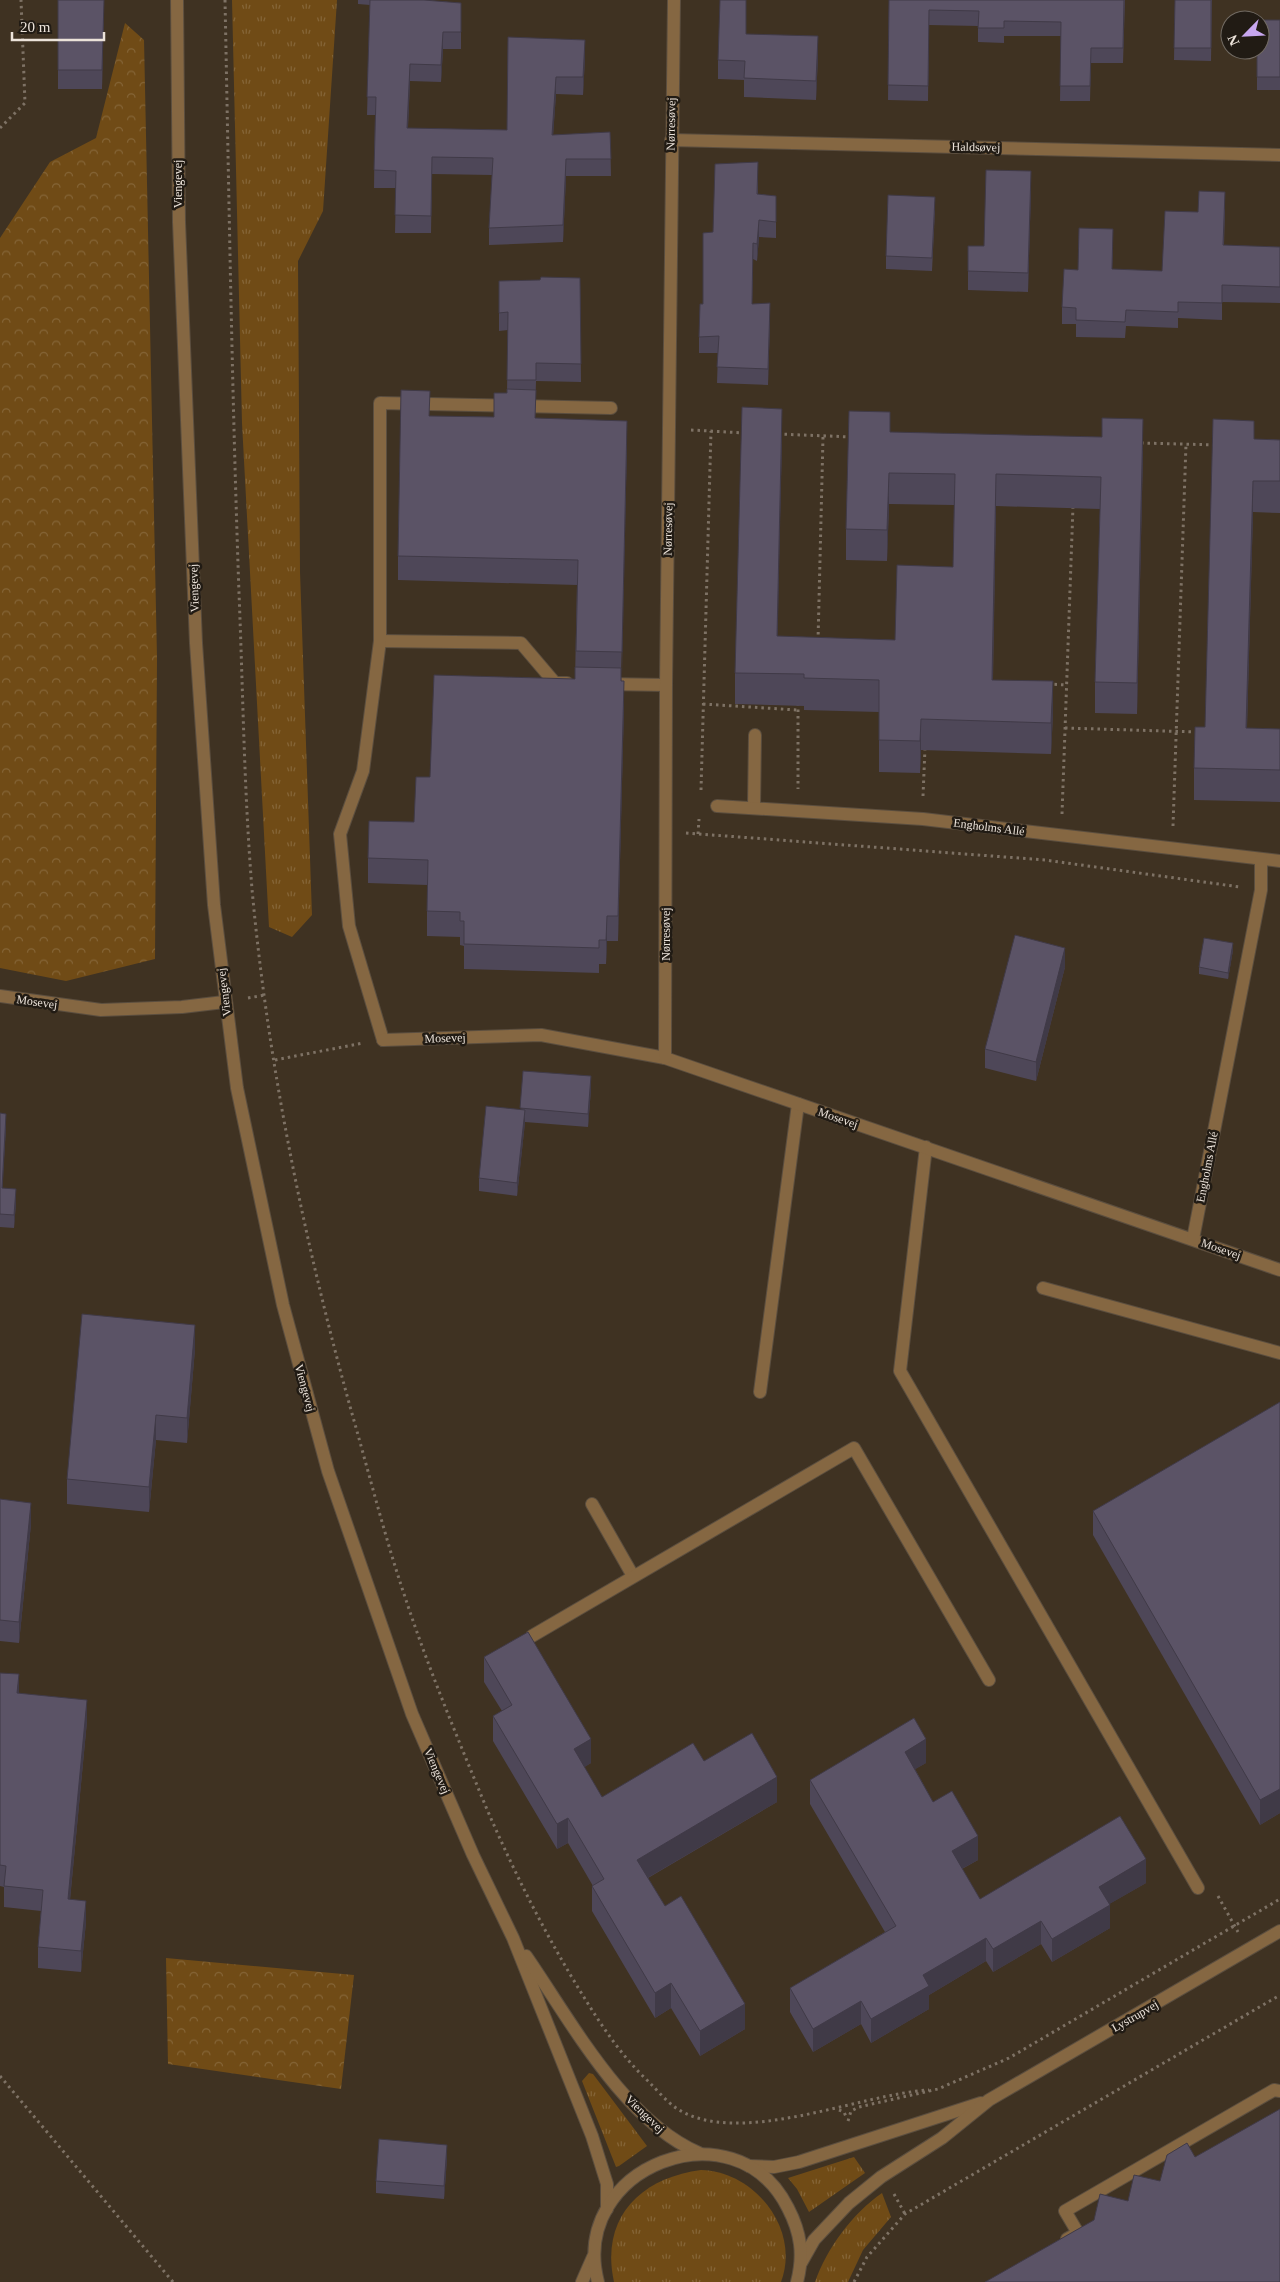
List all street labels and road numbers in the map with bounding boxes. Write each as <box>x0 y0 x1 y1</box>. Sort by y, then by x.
street label: Nørresøvej <box>664 97 678 151</box>
street label: Haldsøvej <box>952 140 1000 154</box>
street label: Viengevej <box>171 160 185 208</box>
street label: Nørresøvej <box>661 502 675 556</box>
street label: Viengevej <box>186 563 202 613</box>
street label: Engholms Allé <box>953 816 1025 838</box>
street label: Nørresøvej <box>659 907 673 961</box>
street label: Viengevej <box>214 967 234 1017</box>
street label: Mosevej <box>16 992 58 1012</box>
street label: Mosevej <box>424 1030 466 1046</box>
street label: Mosevej <box>816 1105 860 1131</box>
street label: Engholms Allé <box>1193 1130 1221 1204</box>
street label: Mosevej <box>1199 1236 1243 1262</box>
street label: Viengevej <box>292 1363 318 1413</box>
street label: Viengevej <box>421 1746 453 1796</box>
street label: Lystrupvej <box>1109 1997 1161 2035</box>
street label: Viengevej <box>623 2092 667 2136</box>

